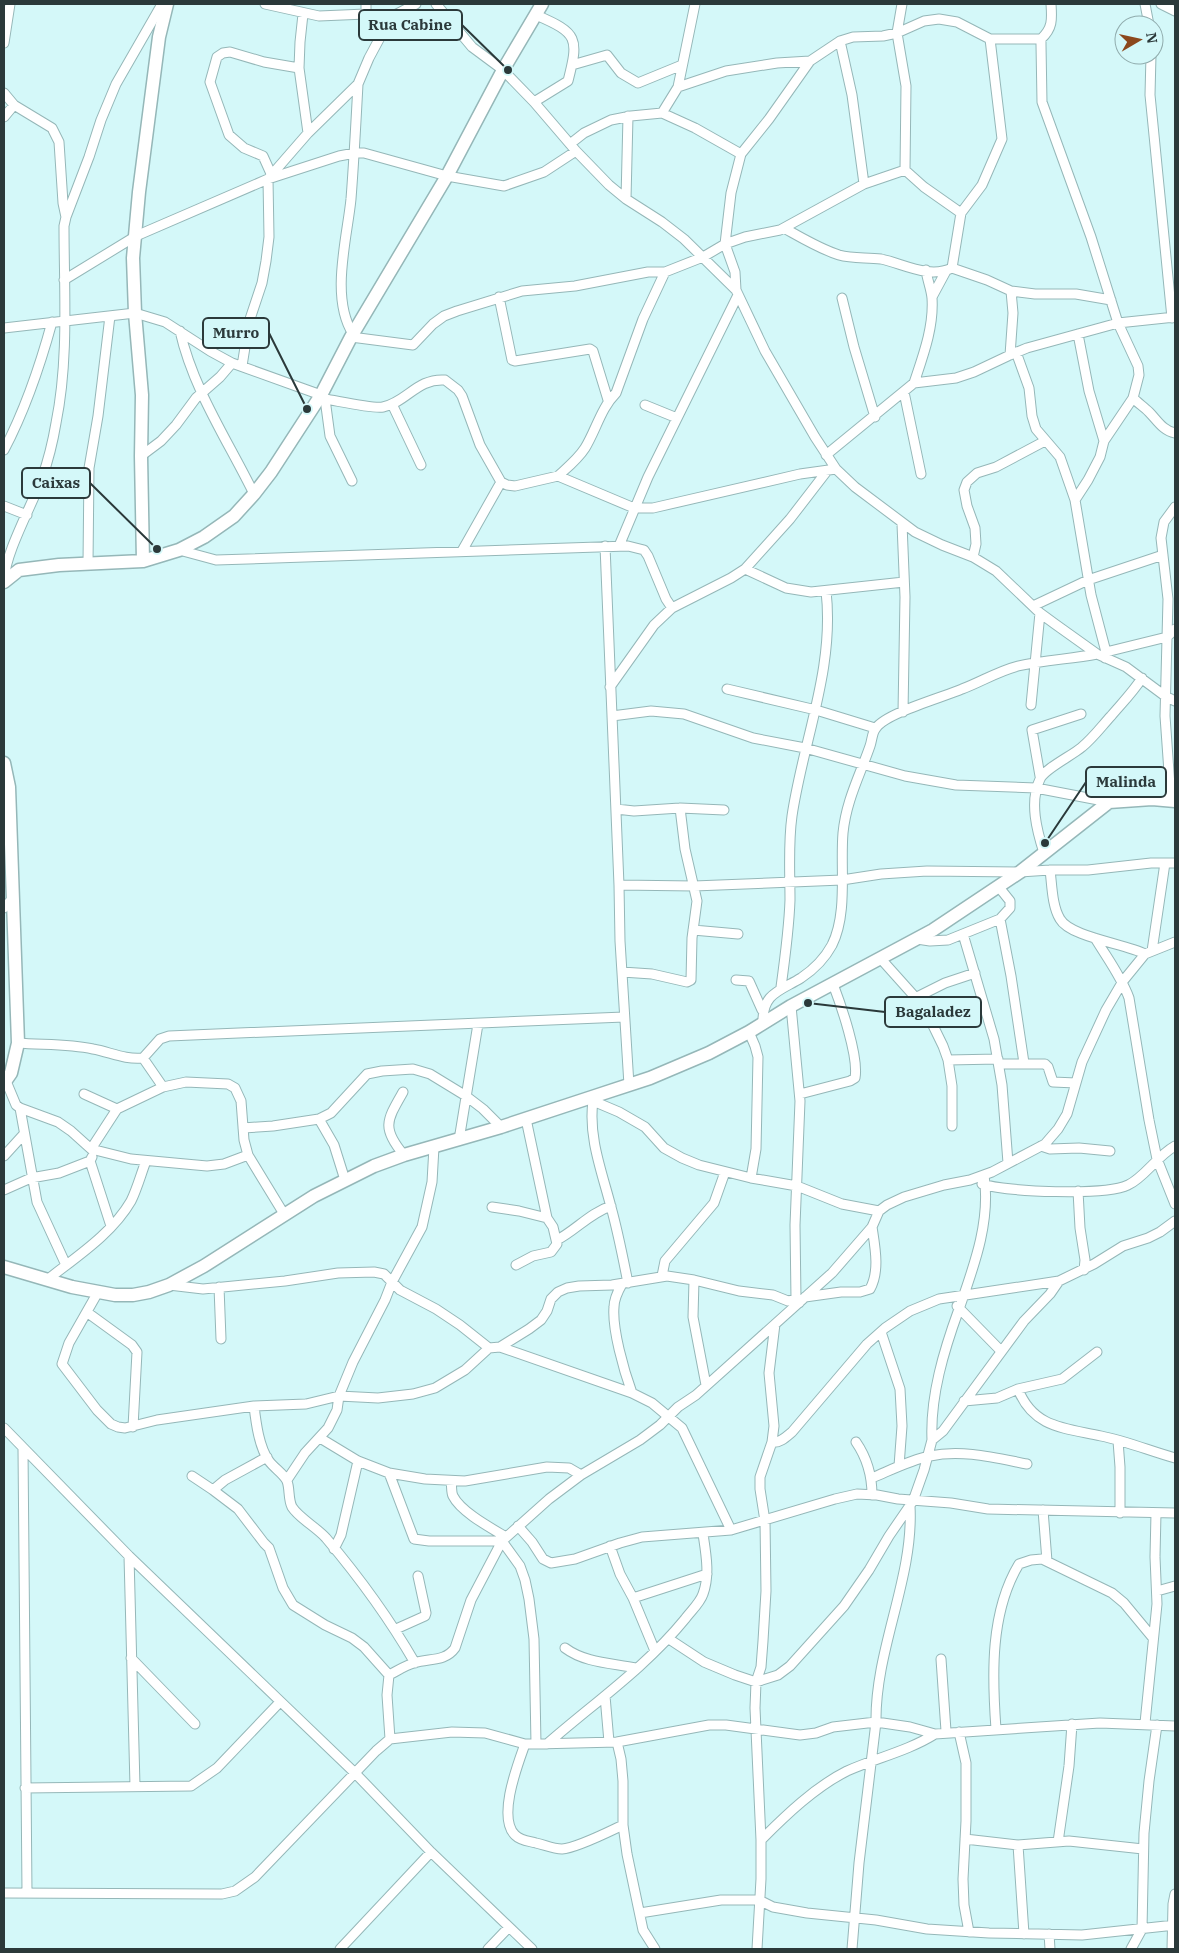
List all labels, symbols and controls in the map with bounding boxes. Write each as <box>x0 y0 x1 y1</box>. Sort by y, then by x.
callout: Rua Cabine <box>359 10 462 40</box>
text: Rua Cabine <box>368 15 452 34</box>
north arrow <box>1114 15 1164 65</box>
text: N <box>1142 31 1162 45</box>
callout: Murro <box>203 318 269 348</box>
text: Murro <box>213 323 260 342</box>
callout: Caixas <box>22 468 90 498</box>
text: Caixas <box>32 473 80 492</box>
callout: Malinda <box>1086 767 1166 797</box>
text: Malinda <box>1096 772 1156 791</box>
callout: Bagaladez <box>885 997 981 1027</box>
text: Bagaladez <box>895 1002 971 1021</box>

